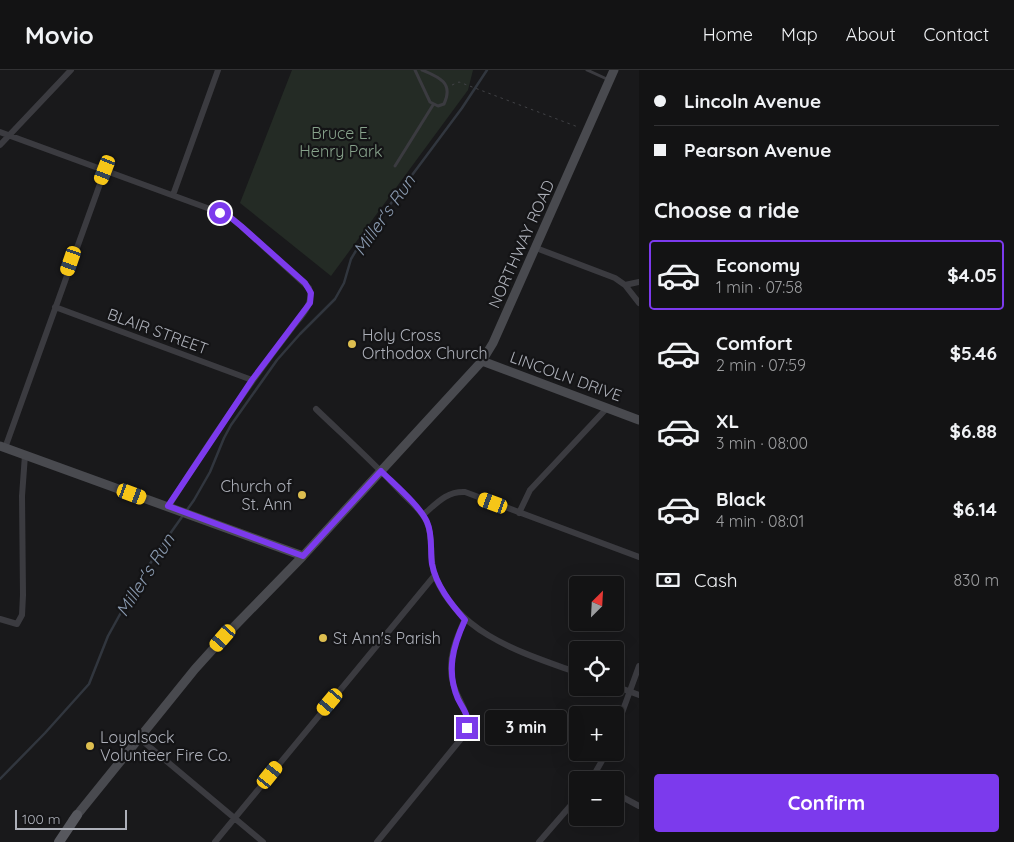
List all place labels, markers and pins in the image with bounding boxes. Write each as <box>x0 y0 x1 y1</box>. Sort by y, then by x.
place label: Holy Cross Orthodox Church <box>362 325 488 363</box>
marker: Holy Cross Orthodox Church <box>346 338 358 350</box>
place label: Church of St. Ann <box>220 476 292 514</box>
marker: Church of St. Ann <box>296 489 308 501</box>
place label: St Ann's Parish <box>333 628 441 648</box>
marker: St Ann's Parish <box>317 632 329 644</box>
place label: Loyalsock Volunteer Fire Co. <box>100 727 231 765</box>
marker: Loyalsock Volunteer Fire Co. <box>84 740 96 752</box>

